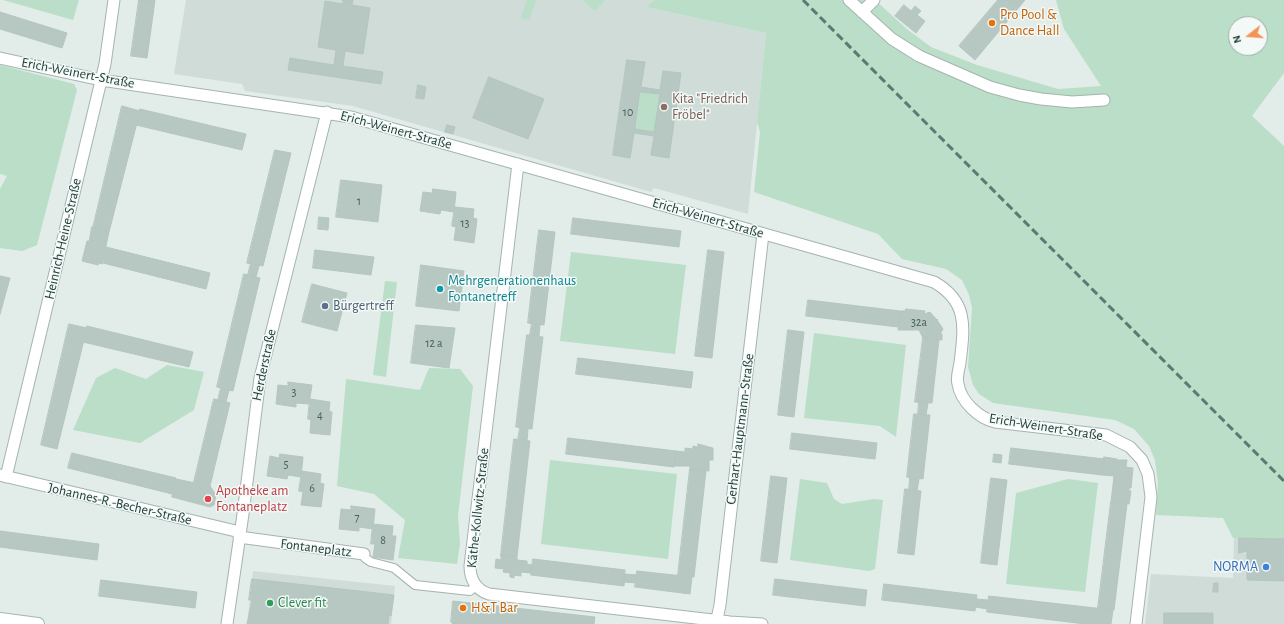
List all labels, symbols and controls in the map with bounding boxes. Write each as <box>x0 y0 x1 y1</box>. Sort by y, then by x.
place label: Pro Pool & Dance Hall <box>1000 7 1059 40</box>
north arrow <box>1228 16 1268 56</box>
marker: Pro Pool & Dance Hall <box>987 18 997 28</box>
text: N <box>1231 34 1243 45</box>
street label: Erich-Weinert-Straße <box>20 54 136 92</box>
place label: Kita "Friedrich Fröbel" <box>672 91 748 124</box>
marker: Kita "Friedrich Fröbel" <box>659 102 669 112</box>
house number: 10 <box>623 105 633 119</box>
street label: Erich-Weinert-Straße <box>338 107 454 153</box>
street label: Heinrich-Heine-Straße <box>41 177 85 301</box>
house number: 1 <box>357 194 361 208</box>
street label: Erich-Weinert-Straße <box>650 194 766 242</box>
house number: 13 <box>460 216 470 230</box>
place label: Mehrgenerationenhaus Fontanetreff <box>448 273 576 306</box>
marker: Mehrgenerationenhaus Fontanetreff <box>435 284 445 294</box>
place label: Bürgertreff <box>333 298 394 314</box>
marker: Bürgertreff <box>320 301 330 311</box>
house number: 32a <box>911 315 927 329</box>
street label: Herderstraße <box>248 327 280 403</box>
house number: 12 a <box>425 336 443 350</box>
street label: Gerhart-Hauptmann-Straße <box>722 352 758 506</box>
house number: 3 <box>292 385 296 399</box>
house number: 4 <box>317 408 323 422</box>
street label: Erich-Weinert-Straße <box>988 410 1104 444</box>
street label: Käthe-Kollwitz-Straße <box>463 447 493 569</box>
house number: 5 <box>283 457 289 471</box>
street label: Johannes-R.-Becher-Straße <box>47 479 193 529</box>
house number: 6 <box>309 481 315 495</box>
place label: Apotheke am Fontaneplatz <box>216 483 288 516</box>
marker: Apotheke am Fontaneplatz <box>203 494 213 504</box>
house number: 7 <box>354 510 360 524</box>
house number: 8 <box>380 533 386 547</box>
street label: Fontaneplatz <box>280 535 352 561</box>
place label: NORMA <box>1213 559 1258 575</box>
marker: NORMA <box>1261 562 1271 572</box>
place label: Clever fit <box>278 595 326 611</box>
marker: Clever fit <box>265 598 275 608</box>
place label: H&T Bar <box>471 600 518 616</box>
marker: H&T Bar <box>458 603 468 613</box>

